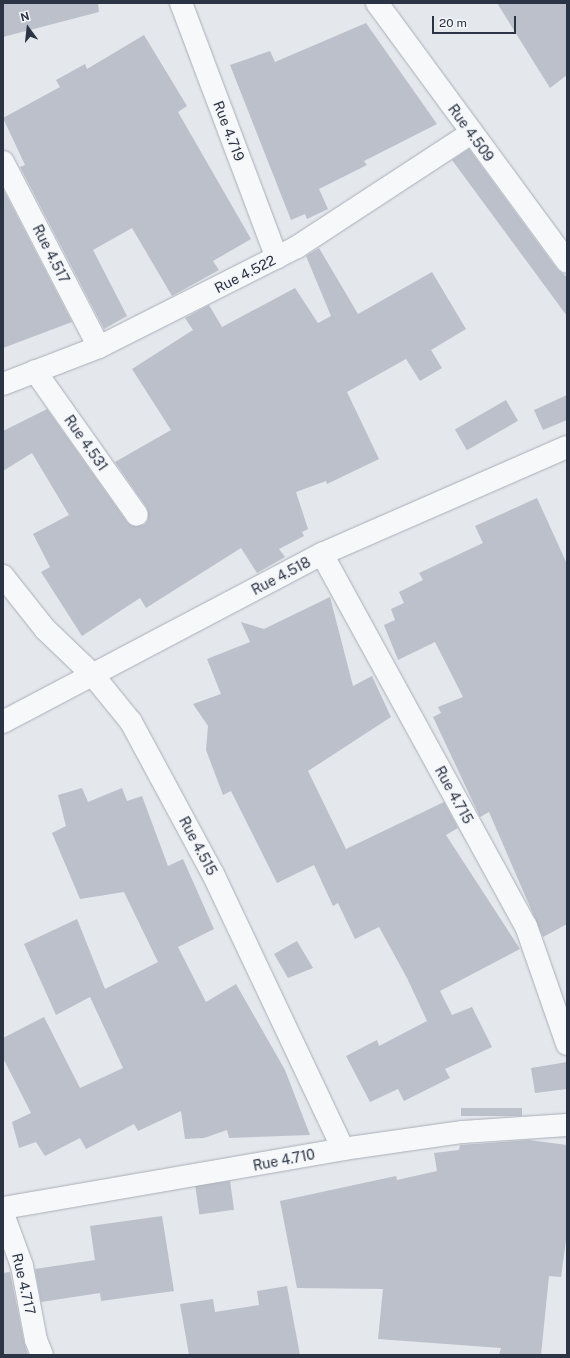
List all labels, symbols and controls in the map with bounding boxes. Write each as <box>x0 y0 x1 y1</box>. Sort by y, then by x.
north arrow <box>8 8 48 48</box>
scale bar <box>434 8 518 34</box>
text: N <box>19 10 31 23</box>
text: 20 m <box>439 16 467 30</box>
street label: Rue 4.719 <box>210 99 248 163</box>
street label: Rue 4.509 <box>445 101 497 165</box>
street label: Rue 4.517 <box>29 222 73 286</box>
street label: Rue 4.522 <box>212 251 278 297</box>
street label: Rue 4.531 <box>61 412 111 474</box>
street label: Rue 4.518 <box>249 553 313 599</box>
street label: Rue 4.715 <box>431 763 477 827</box>
street label: Rue 4.515 <box>175 814 221 878</box>
street label: Rue 4.710 <box>251 1146 317 1174</box>
street label: Rue 4.717 <box>9 1251 39 1317</box>

